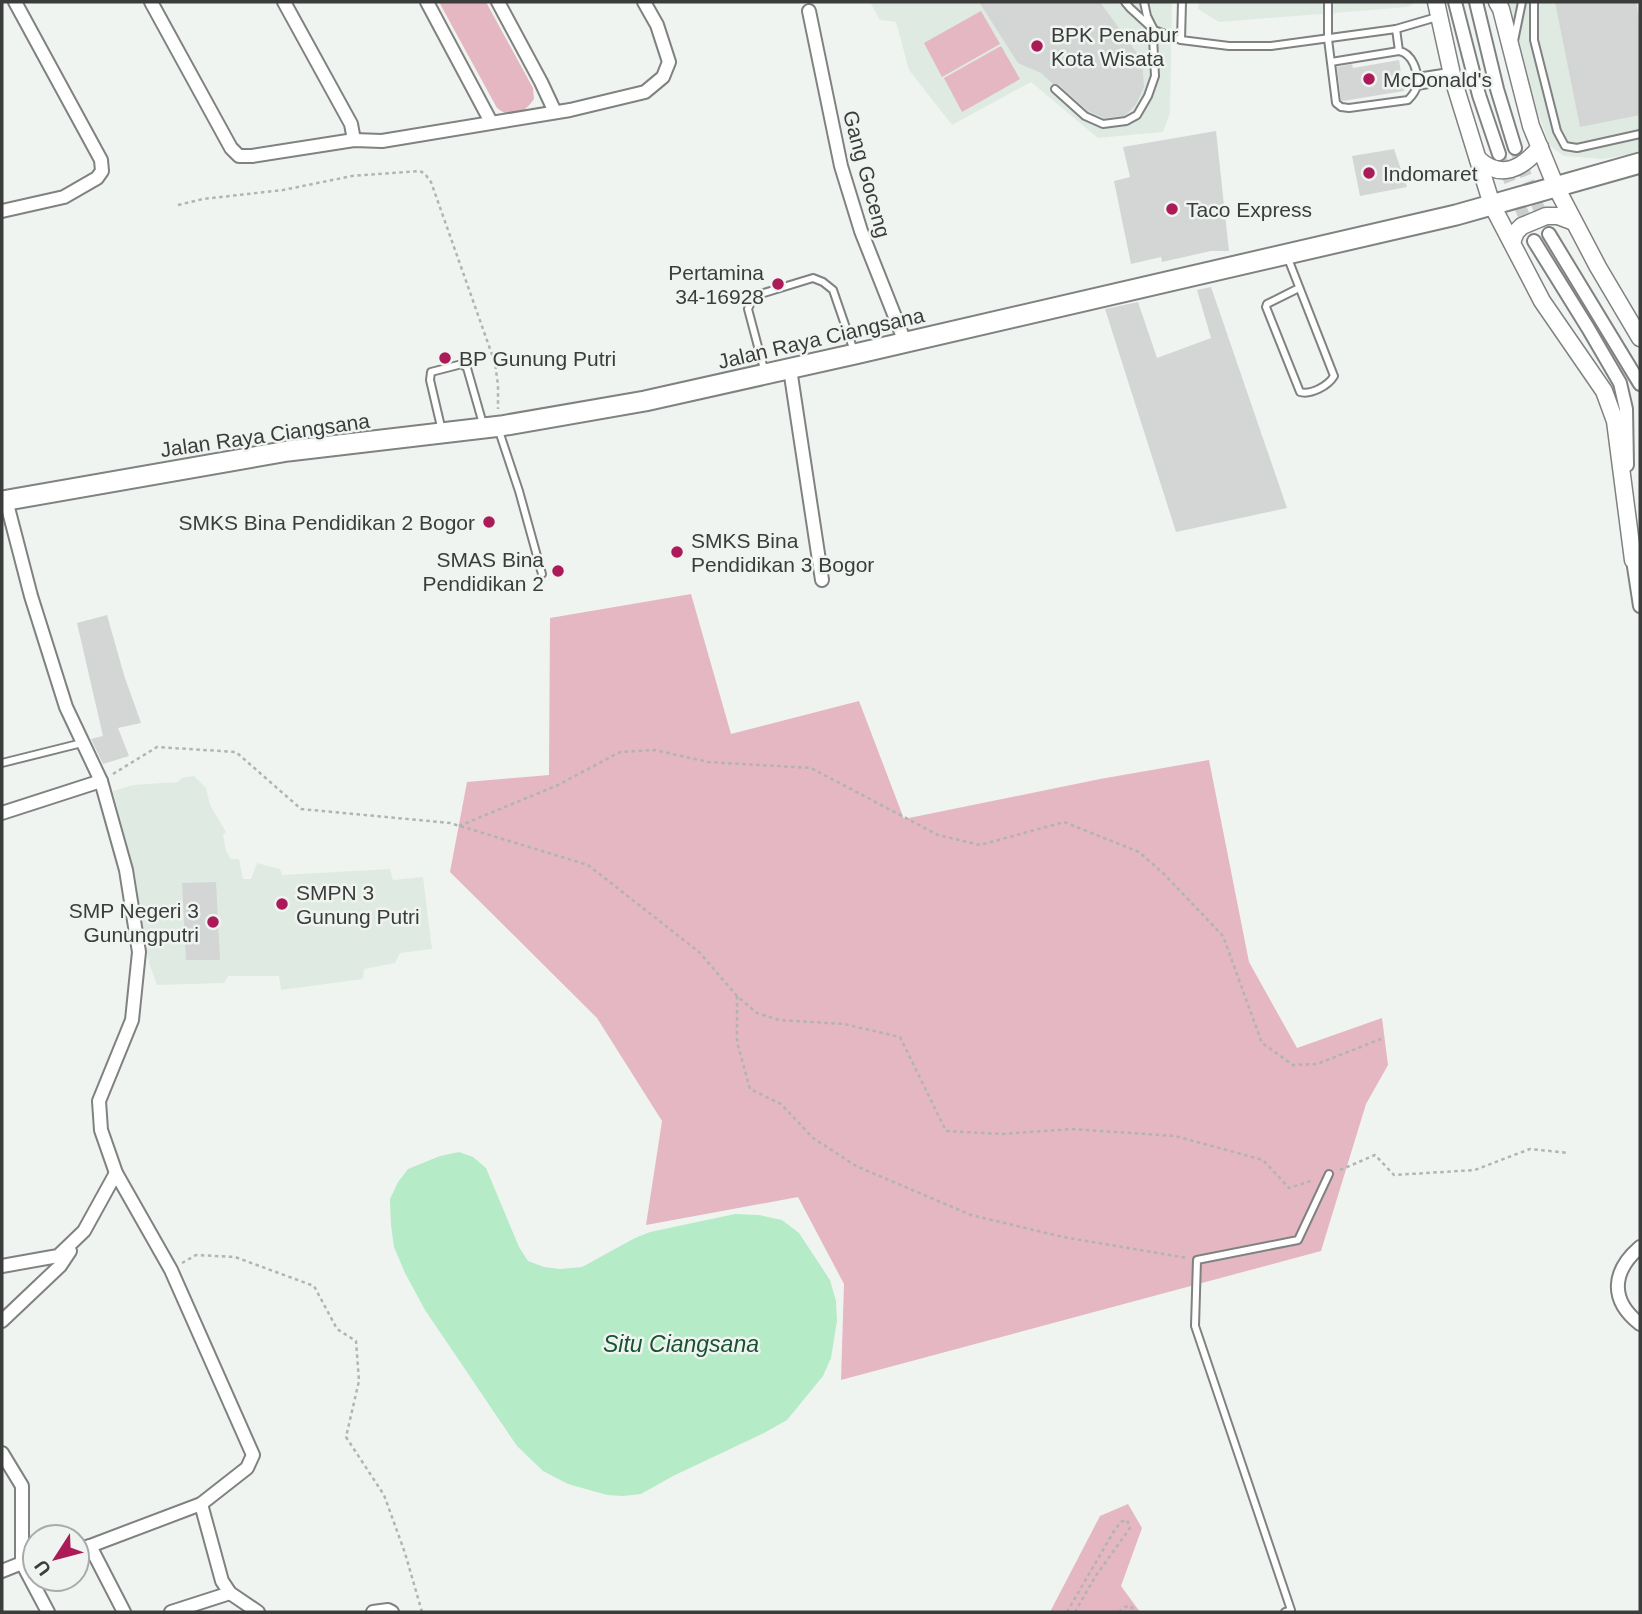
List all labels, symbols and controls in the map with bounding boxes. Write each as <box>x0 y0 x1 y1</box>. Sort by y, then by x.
place label: BPK Penabur Kota Wisata <box>1051 23 1178 70</box>
marker: BPK Penabur Kota Wisata <box>1029 38 1045 54</box>
place label: McDonald's <box>1383 68 1492 91</box>
marker: McDonald's <box>1361 71 1377 87</box>
street label: Gang Goceng <box>839 108 895 240</box>
place label: Indomaret <box>1383 162 1478 185</box>
marker: Indomaret <box>1361 165 1377 181</box>
place label: Taco Express <box>1186 198 1312 221</box>
marker: Taco Express <box>1164 201 1180 217</box>
place label: Pertamina 34-16928 <box>668 261 764 308</box>
marker: Pertamina 34-16928 <box>770 276 786 292</box>
street label: Jalan Raya Ciangsana <box>715 303 927 373</box>
place label: BP Gunung Putri <box>459 347 616 370</box>
marker: BP Gunung Putri <box>437 350 453 366</box>
street label: Jalan Raya Ciangsana <box>159 409 372 461</box>
place label: SMKS Bina Pendidikan 2 Bogor <box>178 511 475 534</box>
marker: SMKS Bina Pendidikan 2 Bogor <box>481 514 497 530</box>
place label: SMKS Bina Pendidikan 3 Bogor <box>691 529 874 576</box>
marker: SMKS Bina Pendidikan 3 Bogor <box>669 544 685 560</box>
place label: SMAS Bina Pendidikan 2 <box>423 548 544 595</box>
marker: SMAS Bina Pendidikan 2 <box>550 563 566 579</box>
place label: SMPN 3 Gunung Putri <box>296 881 420 928</box>
marker: SMPN 3 Gunung Putri <box>274 896 290 912</box>
place label: SMP Negeri 3 Gunungputri <box>69 899 199 946</box>
marker: SMP Negeri 3 Gunungputri <box>205 914 221 930</box>
water label: Situ Ciangsana <box>603 1331 759 1357</box>
north arrow <box>21 1523 91 1593</box>
text: U <box>30 1556 55 1579</box>

